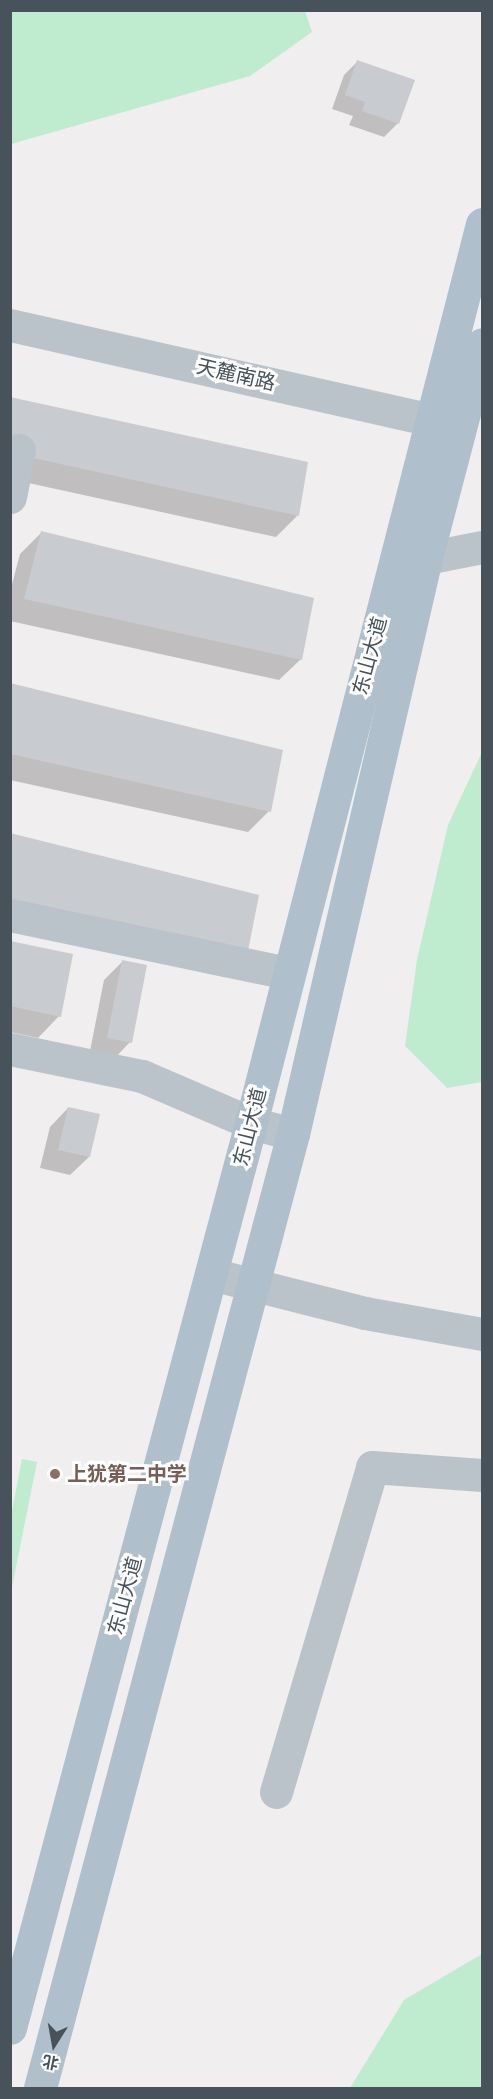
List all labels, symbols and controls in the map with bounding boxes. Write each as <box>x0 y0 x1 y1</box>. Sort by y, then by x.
street label: 天麓南路 <box>194 354 278 396</box>
street label: 东山大道 <box>348 614 392 698</box>
street label: 东山大道 <box>229 1085 271 1169</box>
place label: 上犹第二中学 <box>67 1462 187 1486</box>
marker: 上犹第二中学 <box>48 1467 62 1481</box>
street label: 东山大道 <box>103 1554 147 1638</box>
north arrow <box>24 2015 84 2075</box>
text: 北 <box>41 2051 60 2074</box>

